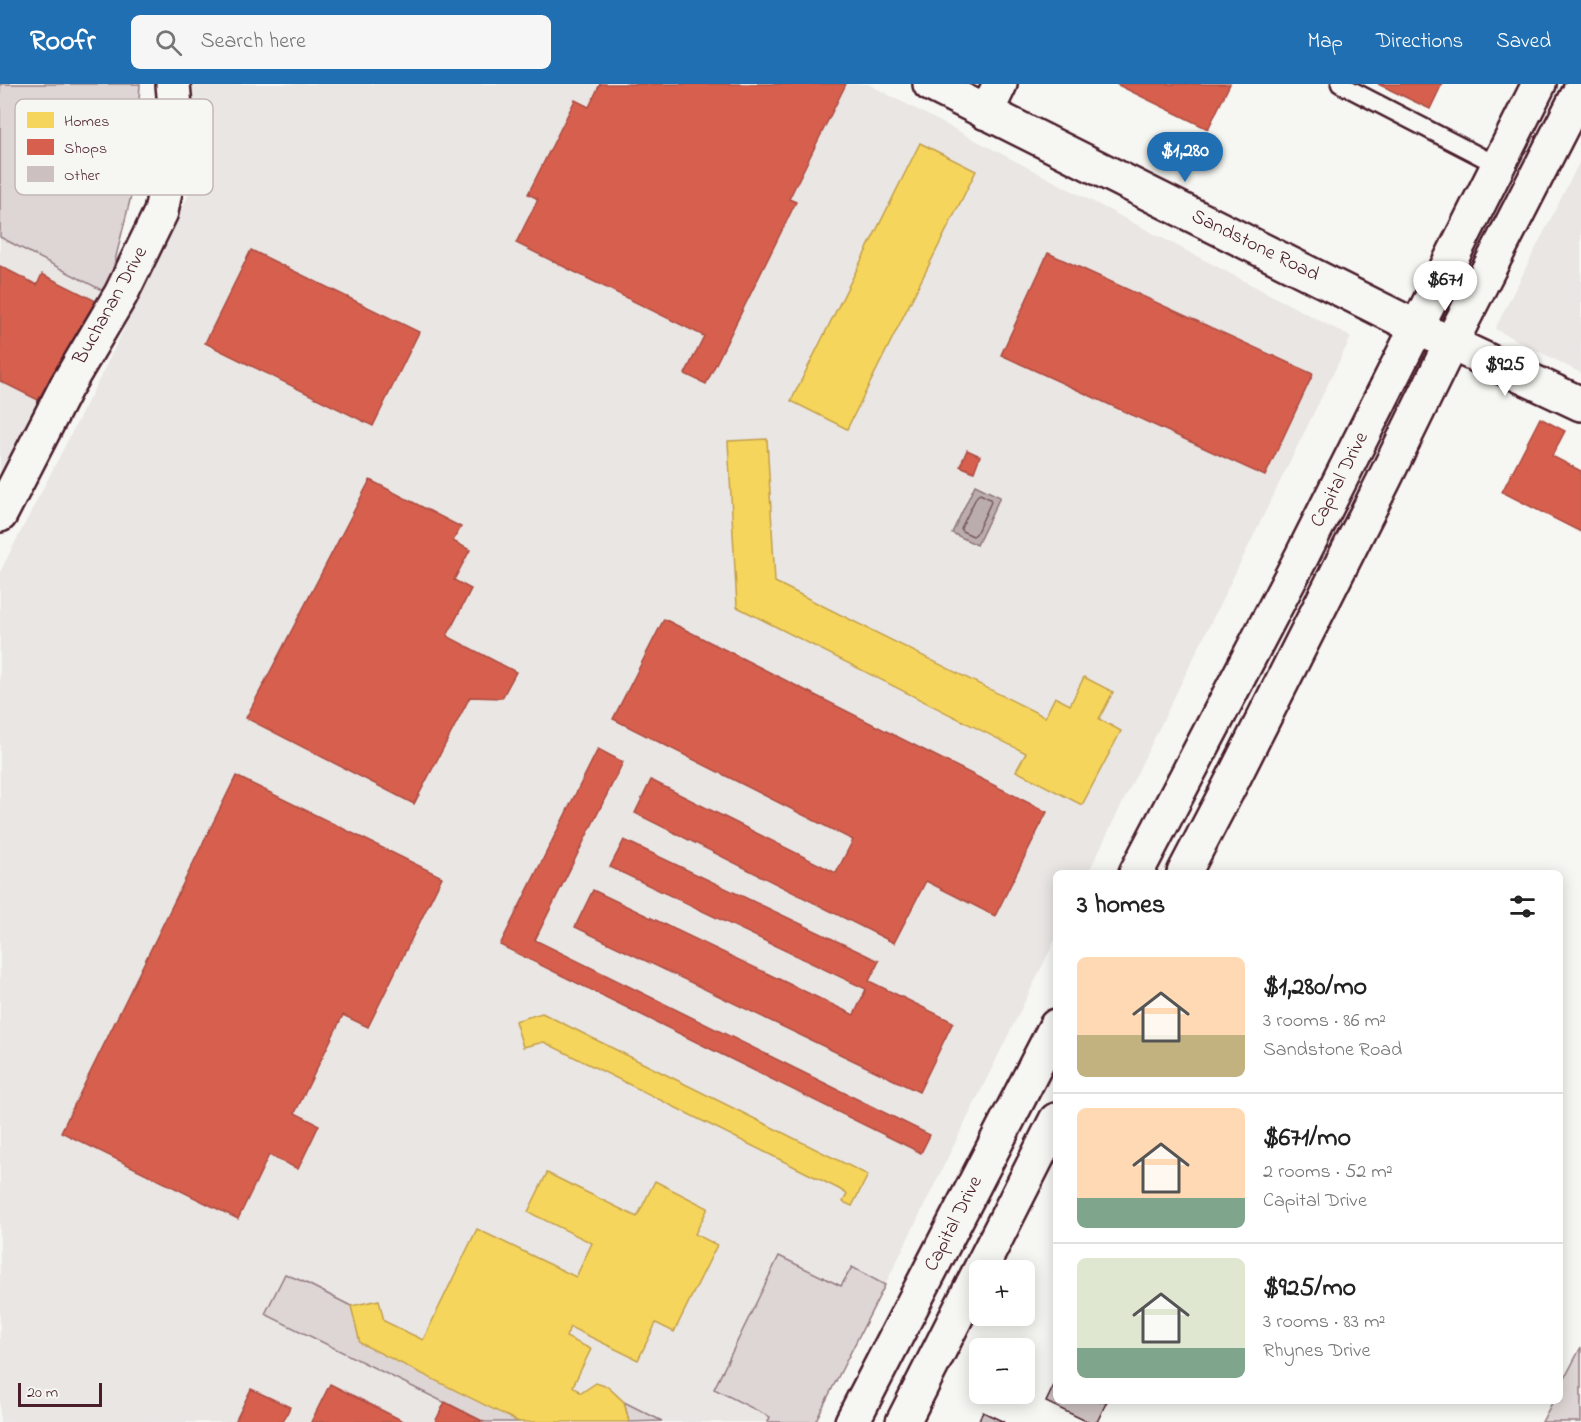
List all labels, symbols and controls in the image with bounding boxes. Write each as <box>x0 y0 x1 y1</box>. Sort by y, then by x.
search box <box>131 15 551 69</box>
text: Roofr <box>30 22 95 63</box>
icon: search <box>152 26 185 59</box>
text: Search here <box>200 26 306 58</box>
text: Map <box>1307 27 1343 57</box>
text: Directions <box>1376 27 1463 57</box>
text: Saved <box>1496 27 1551 57</box>
legend <box>15 99 213 195</box>
text: Homes <box>64 110 109 134</box>
pin: $1,280 <box>1136 132 1234 183</box>
text: Shops <box>64 137 107 161</box>
text: $1,280 <box>1161 137 1209 166</box>
text: Other <box>64 164 100 188</box>
street label: Sandstone Road <box>1186 202 1324 290</box>
street label: Buchanan Drive <box>66 242 156 371</box>
pin: $671 <box>1409 261 1481 312</box>
text: $671 <box>1427 266 1463 295</box>
pin: $925 <box>1469 346 1541 397</box>
text: $925 <box>1485 351 1525 380</box>
street label: Capital Drive <box>1303 427 1377 533</box>
text: 3 homes <box>1077 887 1165 925</box>
icon: filters <box>1506 890 1539 923</box>
text: $1,280/mo <box>1263 969 1367 1007</box>
icon: home <box>1125 981 1197 1053</box>
text: 3 rooms · 86 m² <box>1263 1007 1386 1036</box>
text: Sandstone Road <box>1263 1036 1402 1065</box>
text: $671/mo <box>1263 1120 1351 1158</box>
icon: home <box>1125 1132 1197 1204</box>
text: 2 rooms · 52 m² <box>1263 1158 1393 1187</box>
street label: Capital Drive <box>917 1171 991 1277</box>
text: Capital Drive <box>1263 1187 1367 1216</box>
map controls <box>969 1260 1035 1404</box>
button: + <box>969 1260 1035 1326</box>
text: $925/mo <box>1263 1270 1356 1308</box>
icon: home <box>1125 1282 1197 1354</box>
text: 3 rooms · 83 m² <box>1263 1308 1385 1337</box>
text: Rhynes Drive <box>1263 1337 1370 1366</box>
button: − <box>969 1338 1035 1404</box>
scale bar <box>18 1380 102 1408</box>
text: 20 m <box>27 1381 58 1405</box>

